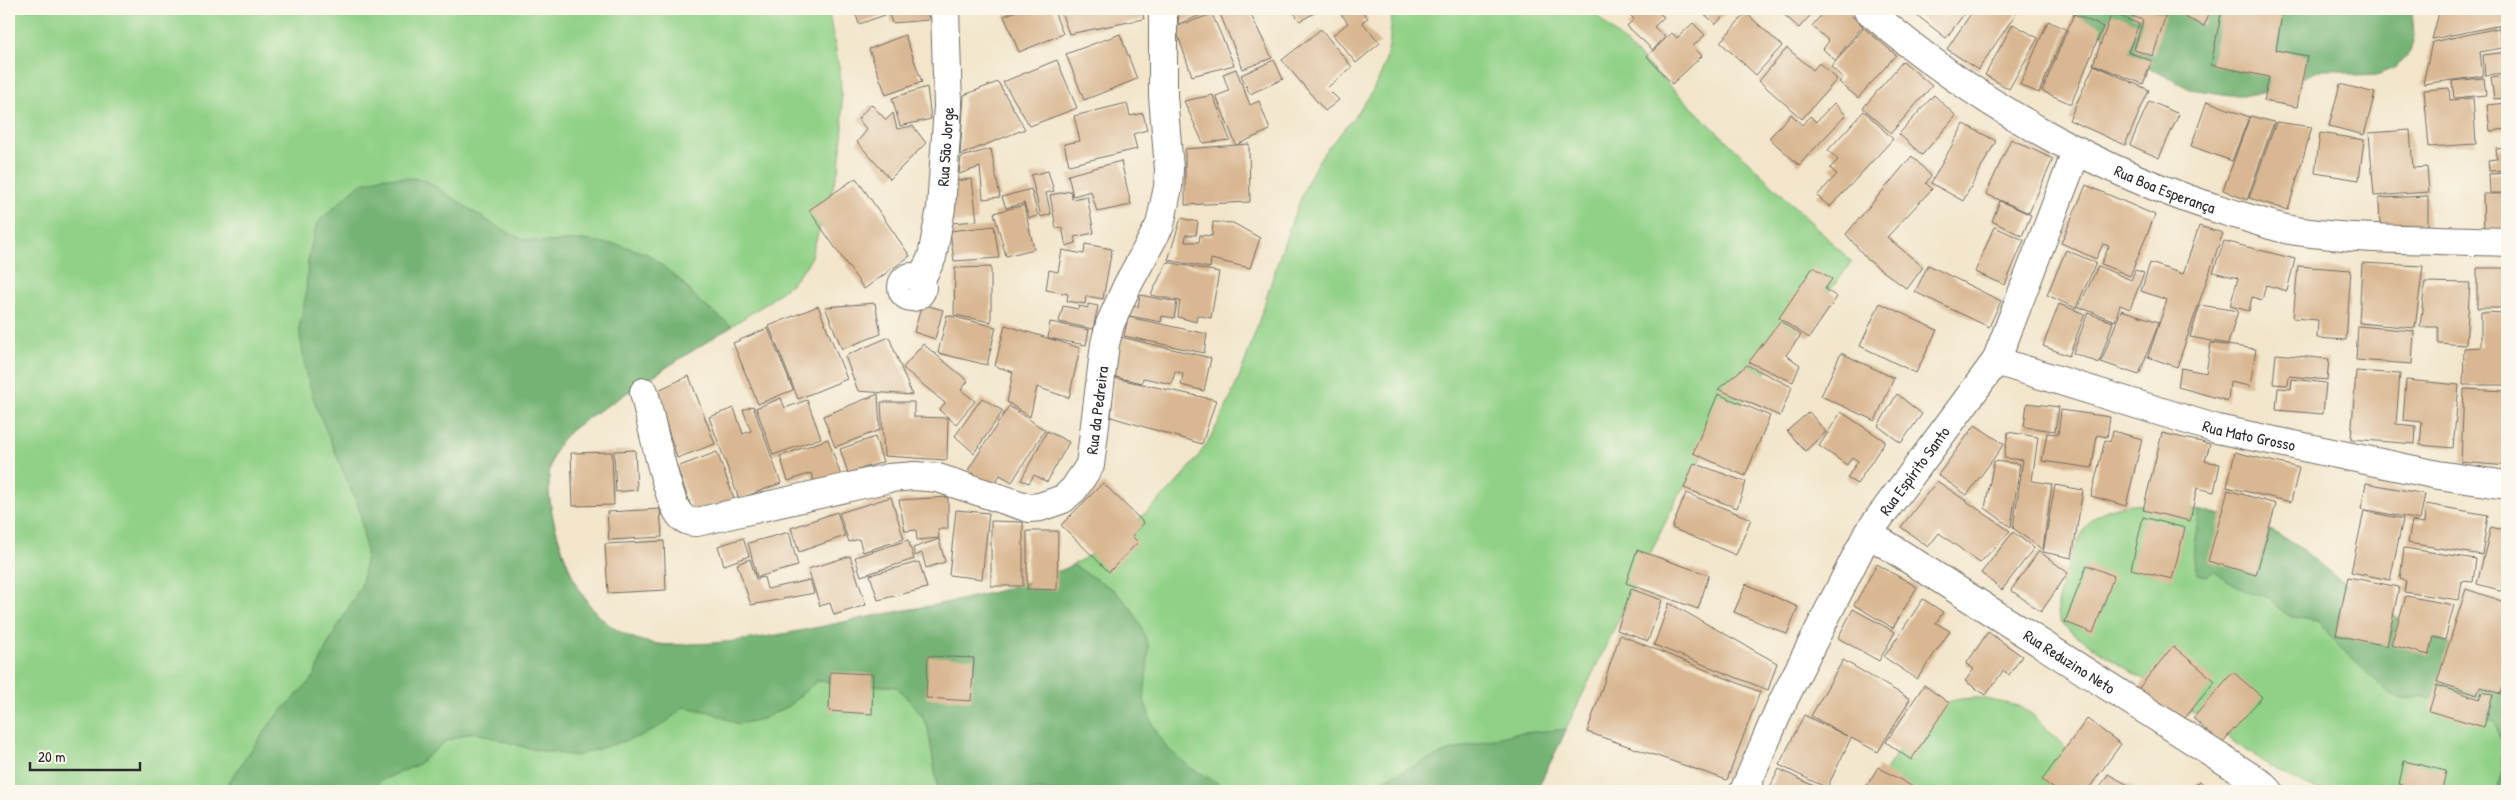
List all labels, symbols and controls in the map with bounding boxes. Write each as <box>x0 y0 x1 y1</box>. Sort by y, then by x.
street label: Rua São Jorge <box>932 106 959 187</box>
street label: Rua Boa Esperança <box>2111 159 2218 219</box>
street label: Rua da Pedreira <box>1080 365 1113 456</box>
street label: Rua Mato Grosso <box>2200 414 2298 456</box>
street label: Rua Espírito Santo <box>1874 421 1955 520</box>
street label: Rua Reduzino Neto <box>2019 624 2120 699</box>
scale bar <box>30 740 140 772</box>
text: 20 m <box>38 746 65 767</box>

